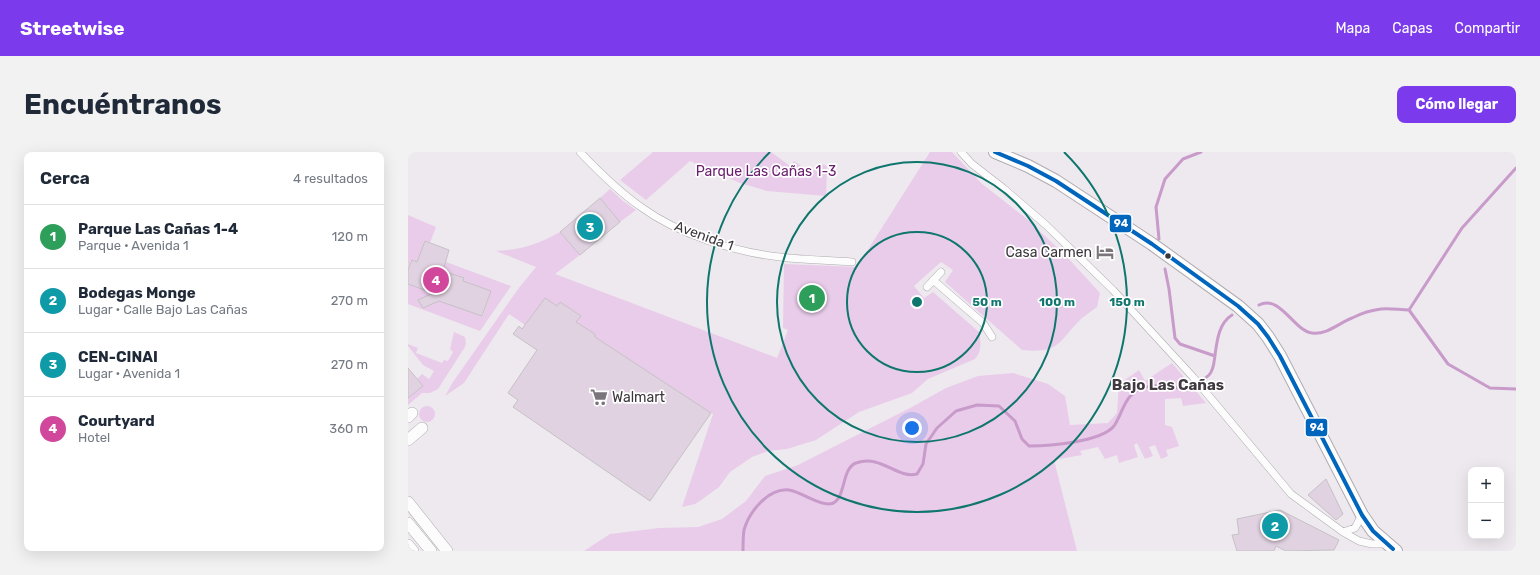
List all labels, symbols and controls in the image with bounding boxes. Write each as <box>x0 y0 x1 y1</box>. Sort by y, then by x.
text: Streetwise <box>20 17 125 40</box>
text: Mapa <box>1335 20 1370 37</box>
text: Capas <box>1392 20 1433 37</box>
text: Compartir <box>1455 20 1520 37</box>
button: Cómo llegar <box>1397 86 1516 123</box>
text: Encuéntranos <box>24 88 222 121</box>
park label: Parque Las Cañas 1-3 <box>696 163 836 180</box>
text: Cerca <box>40 168 90 188</box>
text: 4 resultados <box>293 171 368 186</box>
pin: 3 <box>577 212 603 242</box>
line badge: 94 <box>1109 214 1132 233</box>
street label: Avenida 1 <box>672 217 736 255</box>
text: 94 <box>1114 217 1129 230</box>
text: Parque Las Cañas 1-4 <box>78 220 238 238</box>
text: 1 <box>50 229 56 244</box>
text: 120 m <box>332 229 368 244</box>
text: Parque · Avenida 1 <box>78 238 189 253</box>
hotel icon: Casa Carmen <box>1095 242 1115 262</box>
place label: Casa Carmen <box>1006 244 1092 261</box>
unlabelled marker <box>1163 251 1173 261</box>
pin: 4 <box>423 265 449 295</box>
pin: 1 <box>799 283 825 313</box>
text: Bodegas Monge <box>78 284 196 302</box>
text: 2 <box>49 293 57 308</box>
text: 270 m <box>331 293 368 308</box>
centre of rings <box>910 295 924 309</box>
text: 50 m <box>972 295 1002 309</box>
text: 100 m <box>1039 295 1075 309</box>
text: 150 m <box>1109 295 1145 309</box>
text: Lugar · Calle Bajo Las Cañas <box>78 302 248 317</box>
text: CEN-CINAI <box>78 348 158 366</box>
text: 3 <box>49 357 57 372</box>
text: 270 m <box>331 357 368 372</box>
text: Lugar · Avenida 1 <box>78 366 180 381</box>
district label: Bajo Las Cañas <box>1112 376 1224 394</box>
supermarket icon: Walmart <box>589 387 609 407</box>
place label: Walmart <box>612 389 666 406</box>
text: Courtyard <box>78 412 155 430</box>
your location <box>902 418 922 438</box>
line badge: 94 <box>1305 418 1328 437</box>
text: 4 <box>49 421 57 436</box>
text: 360 m <box>329 421 368 436</box>
text: 94 <box>1310 421 1325 434</box>
text: Hotel <box>78 430 110 445</box>
map controls <box>1468 467 1504 539</box>
button: + <box>1468 467 1504 503</box>
button: − <box>1468 503 1504 539</box>
pin: 2 <box>1262 511 1288 541</box>

